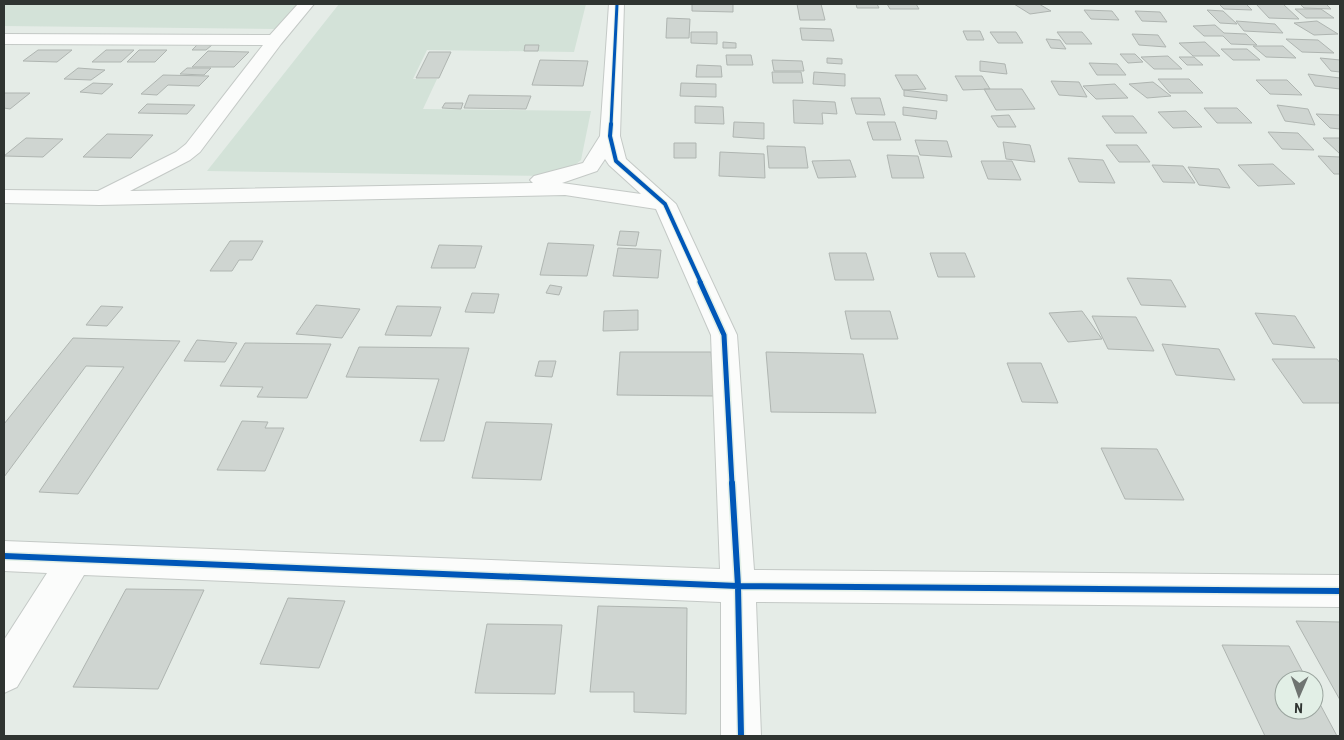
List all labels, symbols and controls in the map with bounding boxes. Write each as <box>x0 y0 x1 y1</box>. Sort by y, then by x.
north arrow <box>1274 670 1324 720</box>
text: N <box>1294 700 1303 716</box>

